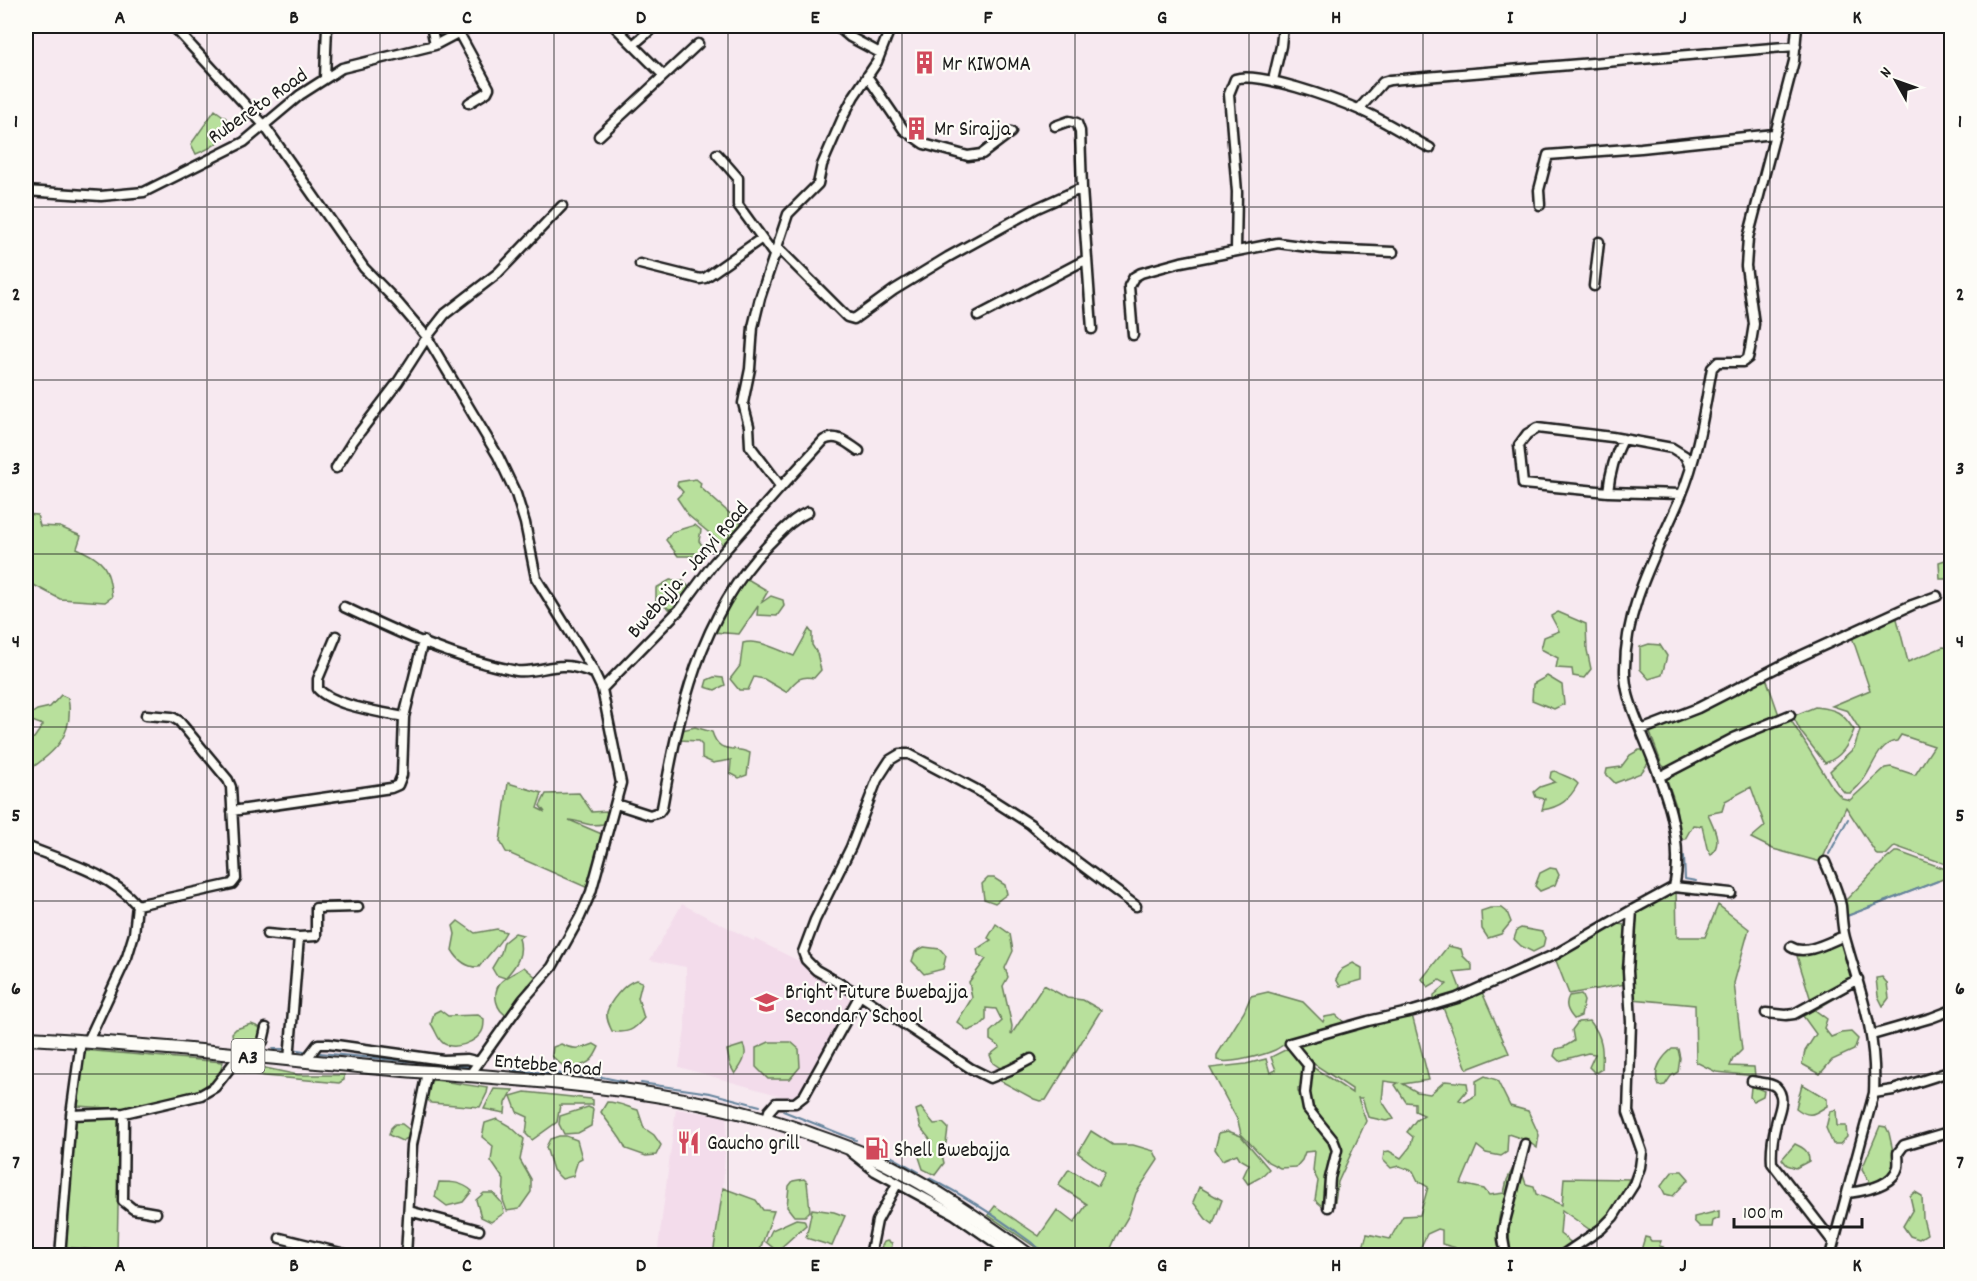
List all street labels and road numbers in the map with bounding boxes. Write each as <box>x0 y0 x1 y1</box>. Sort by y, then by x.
street label: Rubereto Road <box>203 62 315 153</box>
street label: Bwebajja - Janyi Road <box>621 496 757 646</box>
road number: A3 <box>232 1039 264 1073</box>
street label: Entebbe Road <box>493 1047 603 1087</box>

